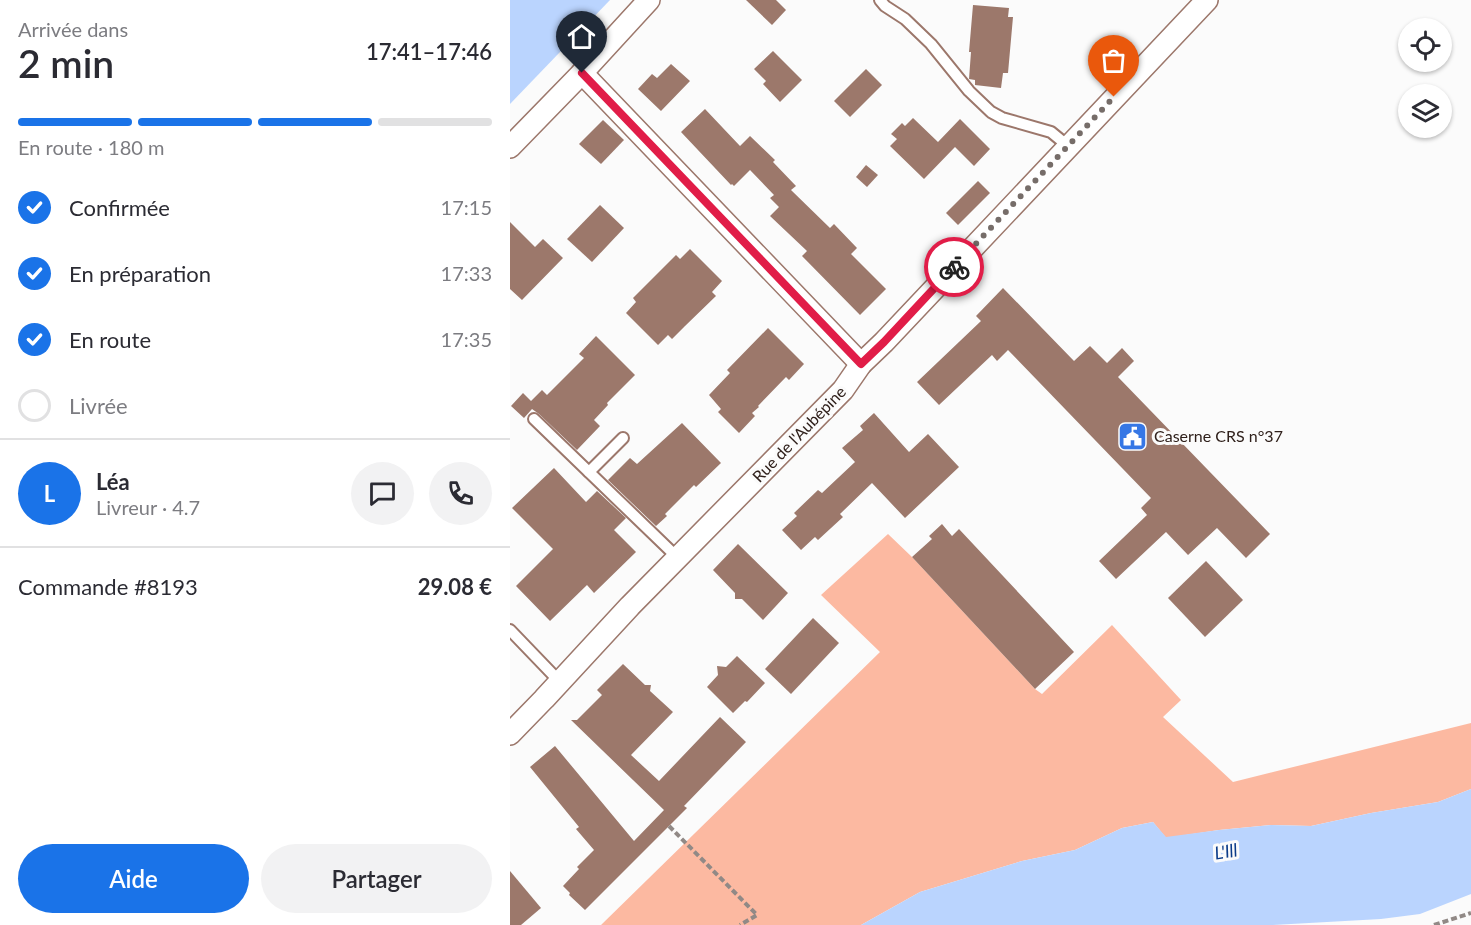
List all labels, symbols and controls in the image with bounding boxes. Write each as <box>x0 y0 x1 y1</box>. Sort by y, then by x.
pin <box>556 11 607 73</box>
text: Arrivée dans <box>18 17 128 41</box>
map controls <box>1398 18 1452 138</box>
button: locate <box>1398 18 1452 72</box>
icon: home <box>565 20 598 53</box>
pin <box>1088 35 1139 97</box>
text: 17:41–17:46 <box>366 38 492 65</box>
text: 2 min <box>18 40 114 86</box>
icon: bag <box>1097 44 1130 77</box>
button: layers <box>1398 84 1452 138</box>
text: En route · 180 m <box>18 135 164 159</box>
icon: check <box>18 191 51 224</box>
text: Confirmée <box>69 194 170 221</box>
text: 17:15 <box>441 195 492 219</box>
courier <box>924 237 984 297</box>
icon: bike <box>938 251 971 284</box>
icon: check <box>18 257 51 290</box>
text: En préparation <box>69 260 211 287</box>
text: 17:33 <box>441 261 492 285</box>
icon: check <box>18 323 51 356</box>
text: En route <box>69 326 151 353</box>
text: 17:35 <box>441 327 492 351</box>
street label: Rue de l'Aubépine <box>748 382 849 486</box>
text: Livrée <box>69 392 128 419</box>
public building icon: Caserne CRS n°37 <box>1117 420 1149 452</box>
place label: Caserne CRS n°37 <box>1154 426 1283 445</box>
button: chat <box>351 462 414 525</box>
button: phone <box>429 462 492 525</box>
text: Léa <box>96 468 130 495</box>
text: L <box>44 480 55 507</box>
text: Livreur · 4.7 <box>96 495 200 519</box>
text: Commande #8193 <box>18 573 198 600</box>
text: 29.08 € <box>418 573 492 600</box>
water label: L'Ill <box>1213 838 1239 864</box>
button: Aide <box>18 844 249 913</box>
button: Partager <box>261 844 492 913</box>

